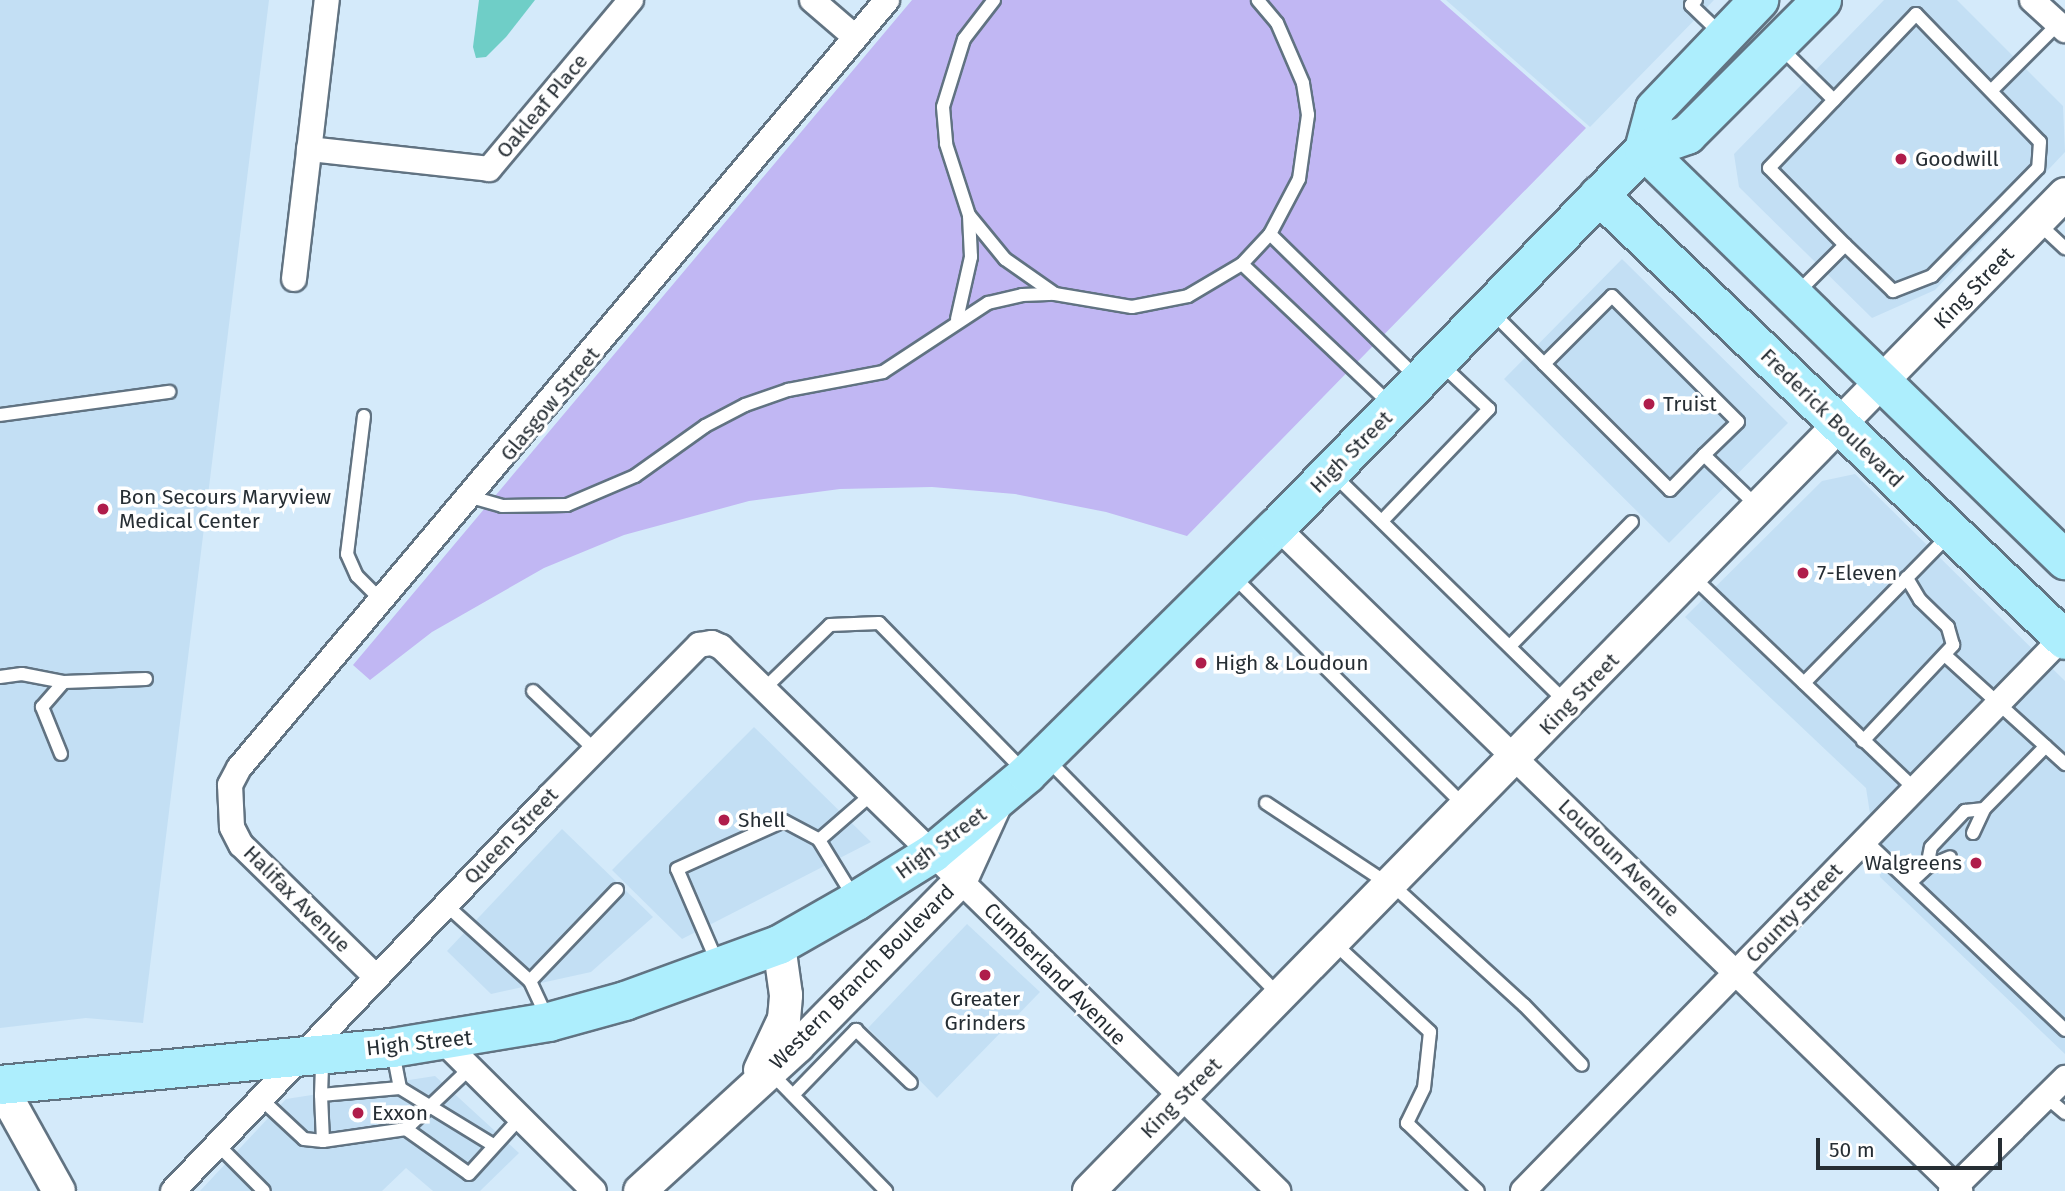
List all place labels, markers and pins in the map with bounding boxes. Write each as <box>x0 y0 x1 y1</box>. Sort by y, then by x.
place label: Goodwill <box>1915 146 1999 172</box>
marker: Goodwill <box>1893 151 1909 167</box>
place label: Truist <box>1663 391 1717 417</box>
marker: Truist <box>1641 396 1657 412</box>
place label: Bon Secours Maryview Medical Center <box>119 484 331 534</box>
marker: Bon Secours Maryview Medical Center <box>93 499 113 519</box>
place label: 7-Eleven <box>1817 560 1897 586</box>
marker: 7-Eleven <box>1795 565 1811 581</box>
place label: High & Loudoun <box>1215 650 1369 676</box>
marker: High & Loudoun <box>1193 655 1209 671</box>
place label: Shell <box>738 807 786 833</box>
marker: Shell <box>716 812 732 828</box>
place label: Walgreens <box>1865 850 1962 876</box>
marker: Walgreens <box>1968 855 1984 871</box>
marker: Greater Grinders <box>977 967 993 983</box>
place label: Greater Grinders <box>944 986 1026 1036</box>
place label: Exxon <box>372 1100 428 1126</box>
marker: Exxon <box>350 1105 366 1121</box>

